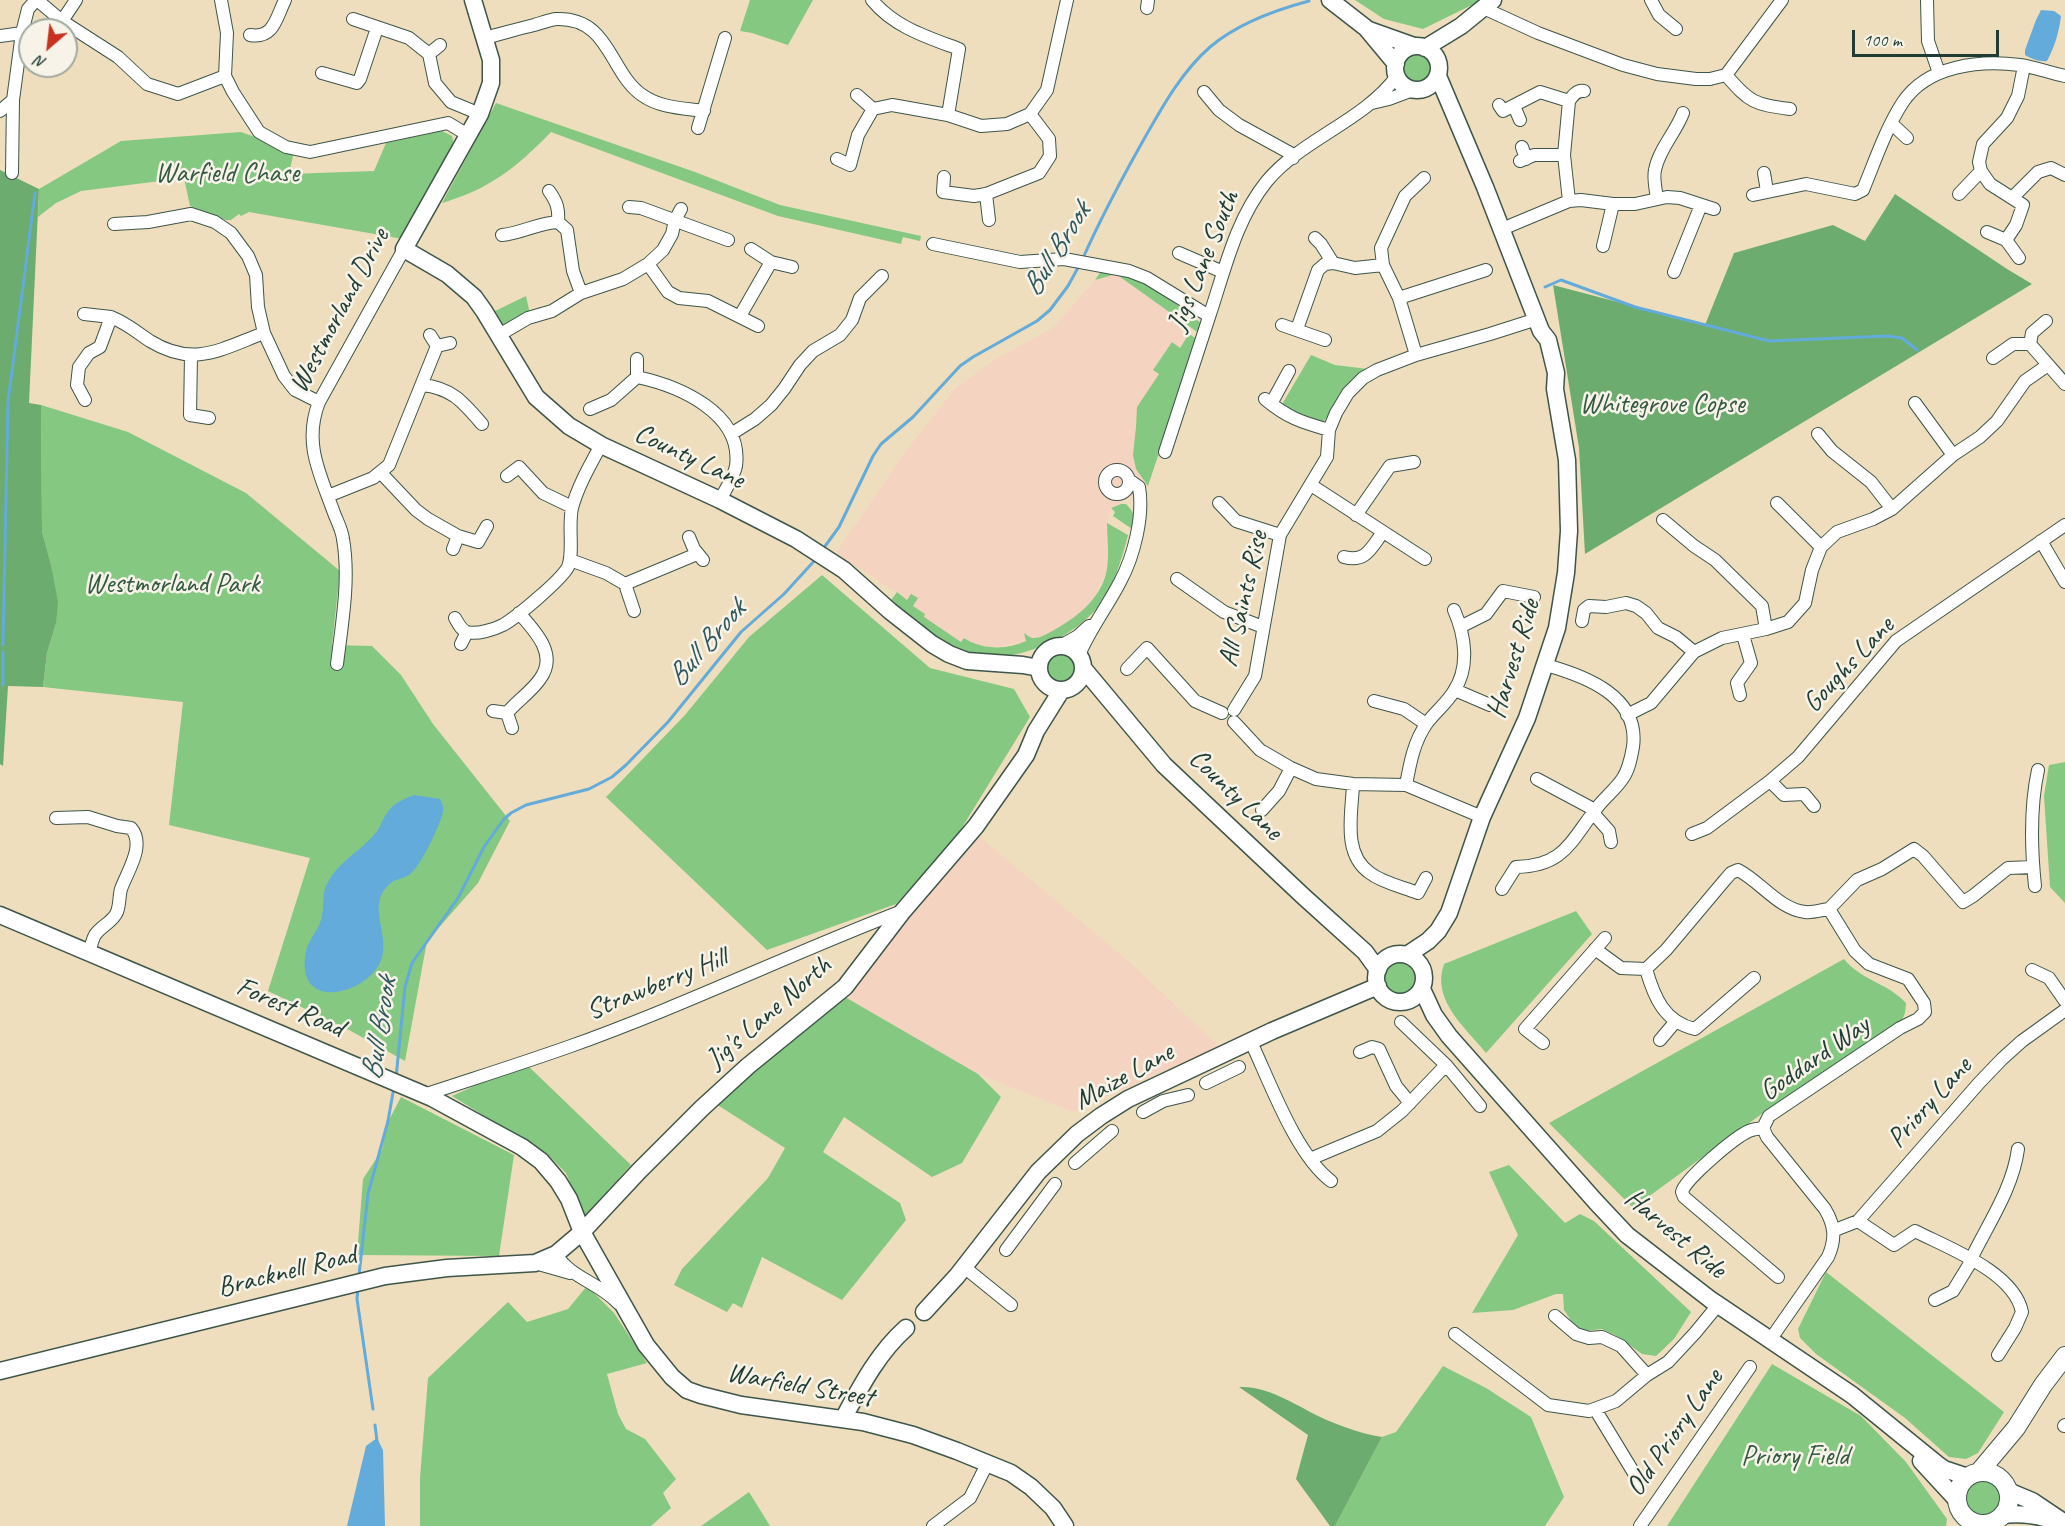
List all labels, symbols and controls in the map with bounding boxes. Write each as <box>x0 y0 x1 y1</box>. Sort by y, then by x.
north arrow <box>18 18 78 78</box>
scale bar <box>1855 18 2002 56</box>
text: 100 m <box>1863 29 1902 51</box>
text: N <box>31 51 50 73</box>
park label: Warfield Chase <box>155 157 299 191</box>
street label: Jigs Lane South <box>1161 186 1247 336</box>
water label: Bull Brook <box>1014 197 1100 303</box>
street label: Westmorland Drive <box>283 223 397 399</box>
park label: Whitegrove Copse <box>1580 388 1744 422</box>
street label: County Lane <box>629 417 749 497</box>
street label: All Saints Rise <box>1212 528 1276 670</box>
park label: Westmorland Park <box>85 568 259 602</box>
water label: Bull Brook <box>660 593 754 695</box>
street label: Harvest Ride <box>1480 596 1548 722</box>
street label: Goughs Lane <box>1796 610 1902 720</box>
street label: County Lane <box>1181 742 1289 848</box>
street label: Strawberry Hill <box>582 942 732 1028</box>
street label: Jig's Lane North <box>699 949 839 1077</box>
street label: Forest Road <box>231 970 349 1046</box>
water label: Bull Brook <box>354 975 406 1083</box>
street label: Goddard Way <box>1754 1009 1876 1109</box>
street label: Maize Lane <box>1069 1036 1179 1118</box>
street label: Priory Lane <box>1881 1051 1979 1155</box>
street label: Harvest Ride <box>1617 1182 1733 1286</box>
street label: Bracknell Road <box>214 1239 360 1305</box>
street label: Warfield Street <box>724 1357 876 1415</box>
street label: Old Priory Lane <box>1619 1363 1731 1503</box>
park label: Priory Field <box>1741 1440 1849 1474</box>

